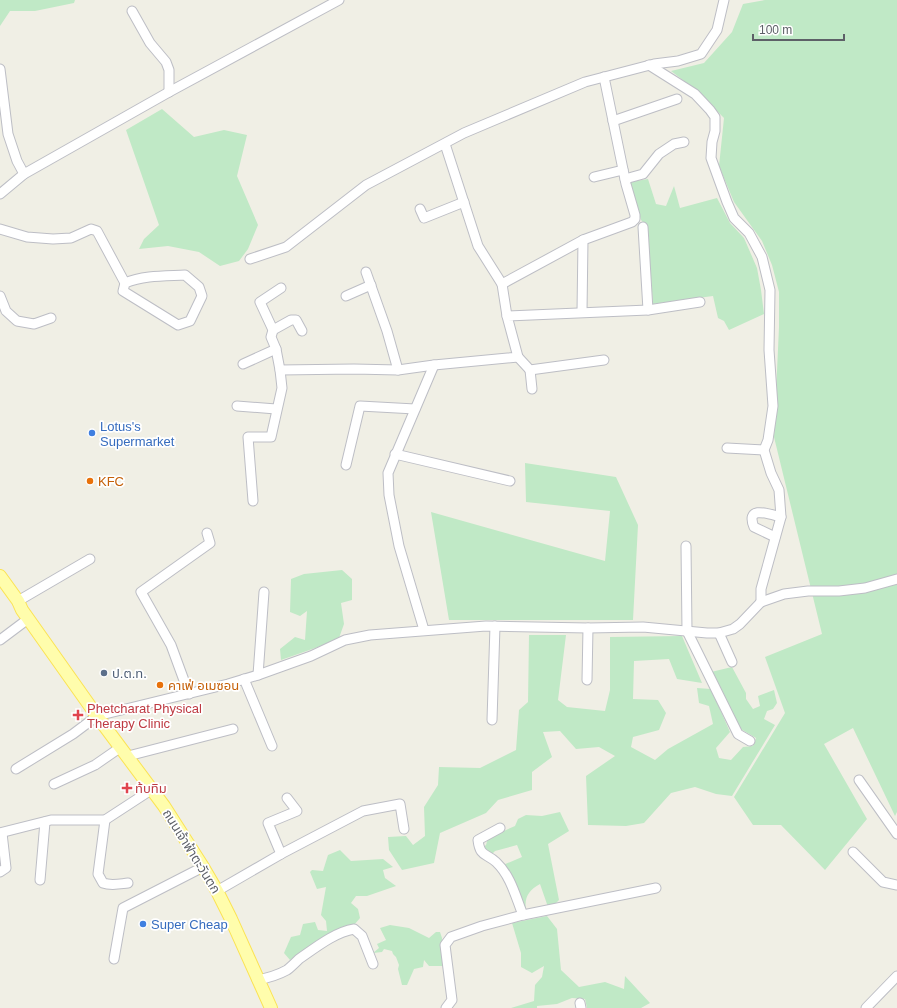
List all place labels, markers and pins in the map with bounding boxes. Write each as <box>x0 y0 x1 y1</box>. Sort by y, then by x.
place label: Lotus's Supermarket <box>100 419 175 449</box>
marker: Lotus's Supermarket <box>87 428 97 438</box>
place label: KFC <box>98 474 124 489</box>
marker: KFC <box>85 476 95 486</box>
place label: ป.ต.ท. <box>112 666 147 681</box>
marker: ป.ต.ท. <box>99 668 109 678</box>
place label: คาเฟ่ อเมซอน <box>168 678 239 693</box>
marker: คาเฟ่ อเมซอน <box>155 680 165 690</box>
place label: Phetcharat Physical Therapy Clinic <box>87 701 202 731</box>
marker: Phetcharat Physical Therapy Clinic <box>72 709 84 721</box>
place label: ท้บทิม <box>135 781 167 796</box>
marker: ท้บทิม <box>122 783 132 793</box>
place label: Super Cheap <box>151 917 228 932</box>
marker: Super Cheap <box>138 919 148 929</box>

